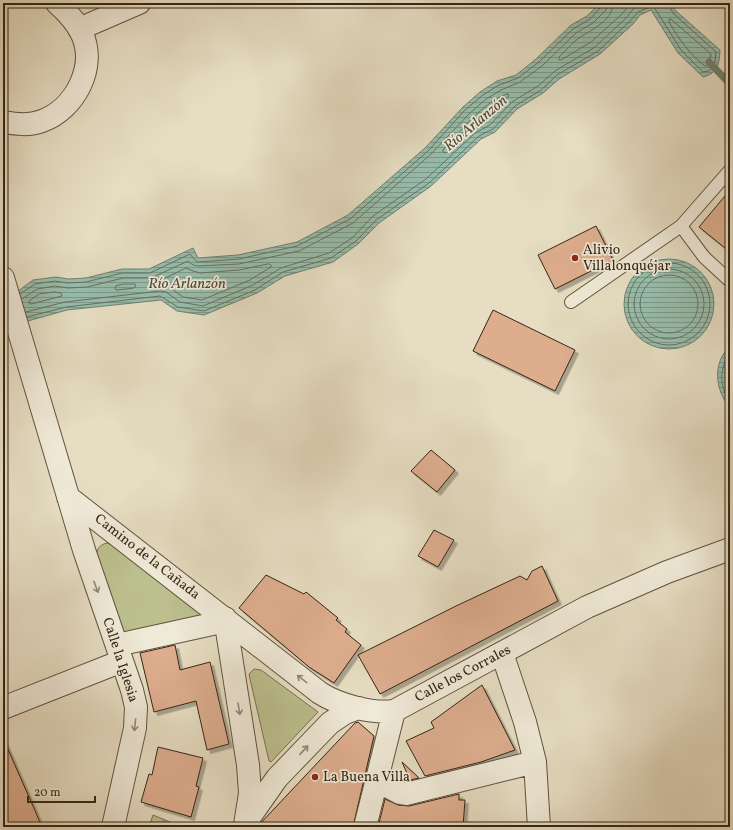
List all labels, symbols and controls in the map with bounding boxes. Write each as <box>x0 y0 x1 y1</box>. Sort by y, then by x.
water label: Río Arlanzón <box>440 91 513 157</box>
place label: Alivio Villalonquéjar <box>583 241 671 276</box>
marker: Alivio Villalonquéjar <box>570 253 580 263</box>
water label: Río Arlanzón <box>148 274 226 295</box>
street label: Camino de la Cañada <box>90 510 204 604</box>
one-way arrow <box>93 581 100 594</box>
street label: Calle la Iglesia <box>97 615 143 705</box>
street label: Calle los Corrales <box>412 641 514 707</box>
one-way arrow <box>296 675 307 683</box>
one-way arrow <box>235 702 243 715</box>
one-way arrow <box>131 718 139 731</box>
one-way arrow <box>299 745 309 755</box>
place label: La Buena Villa <box>323 768 410 787</box>
marker: La Buena Villa <box>310 772 320 782</box>
scale bar <box>28 778 95 804</box>
text: 20 m <box>34 785 61 801</box>

